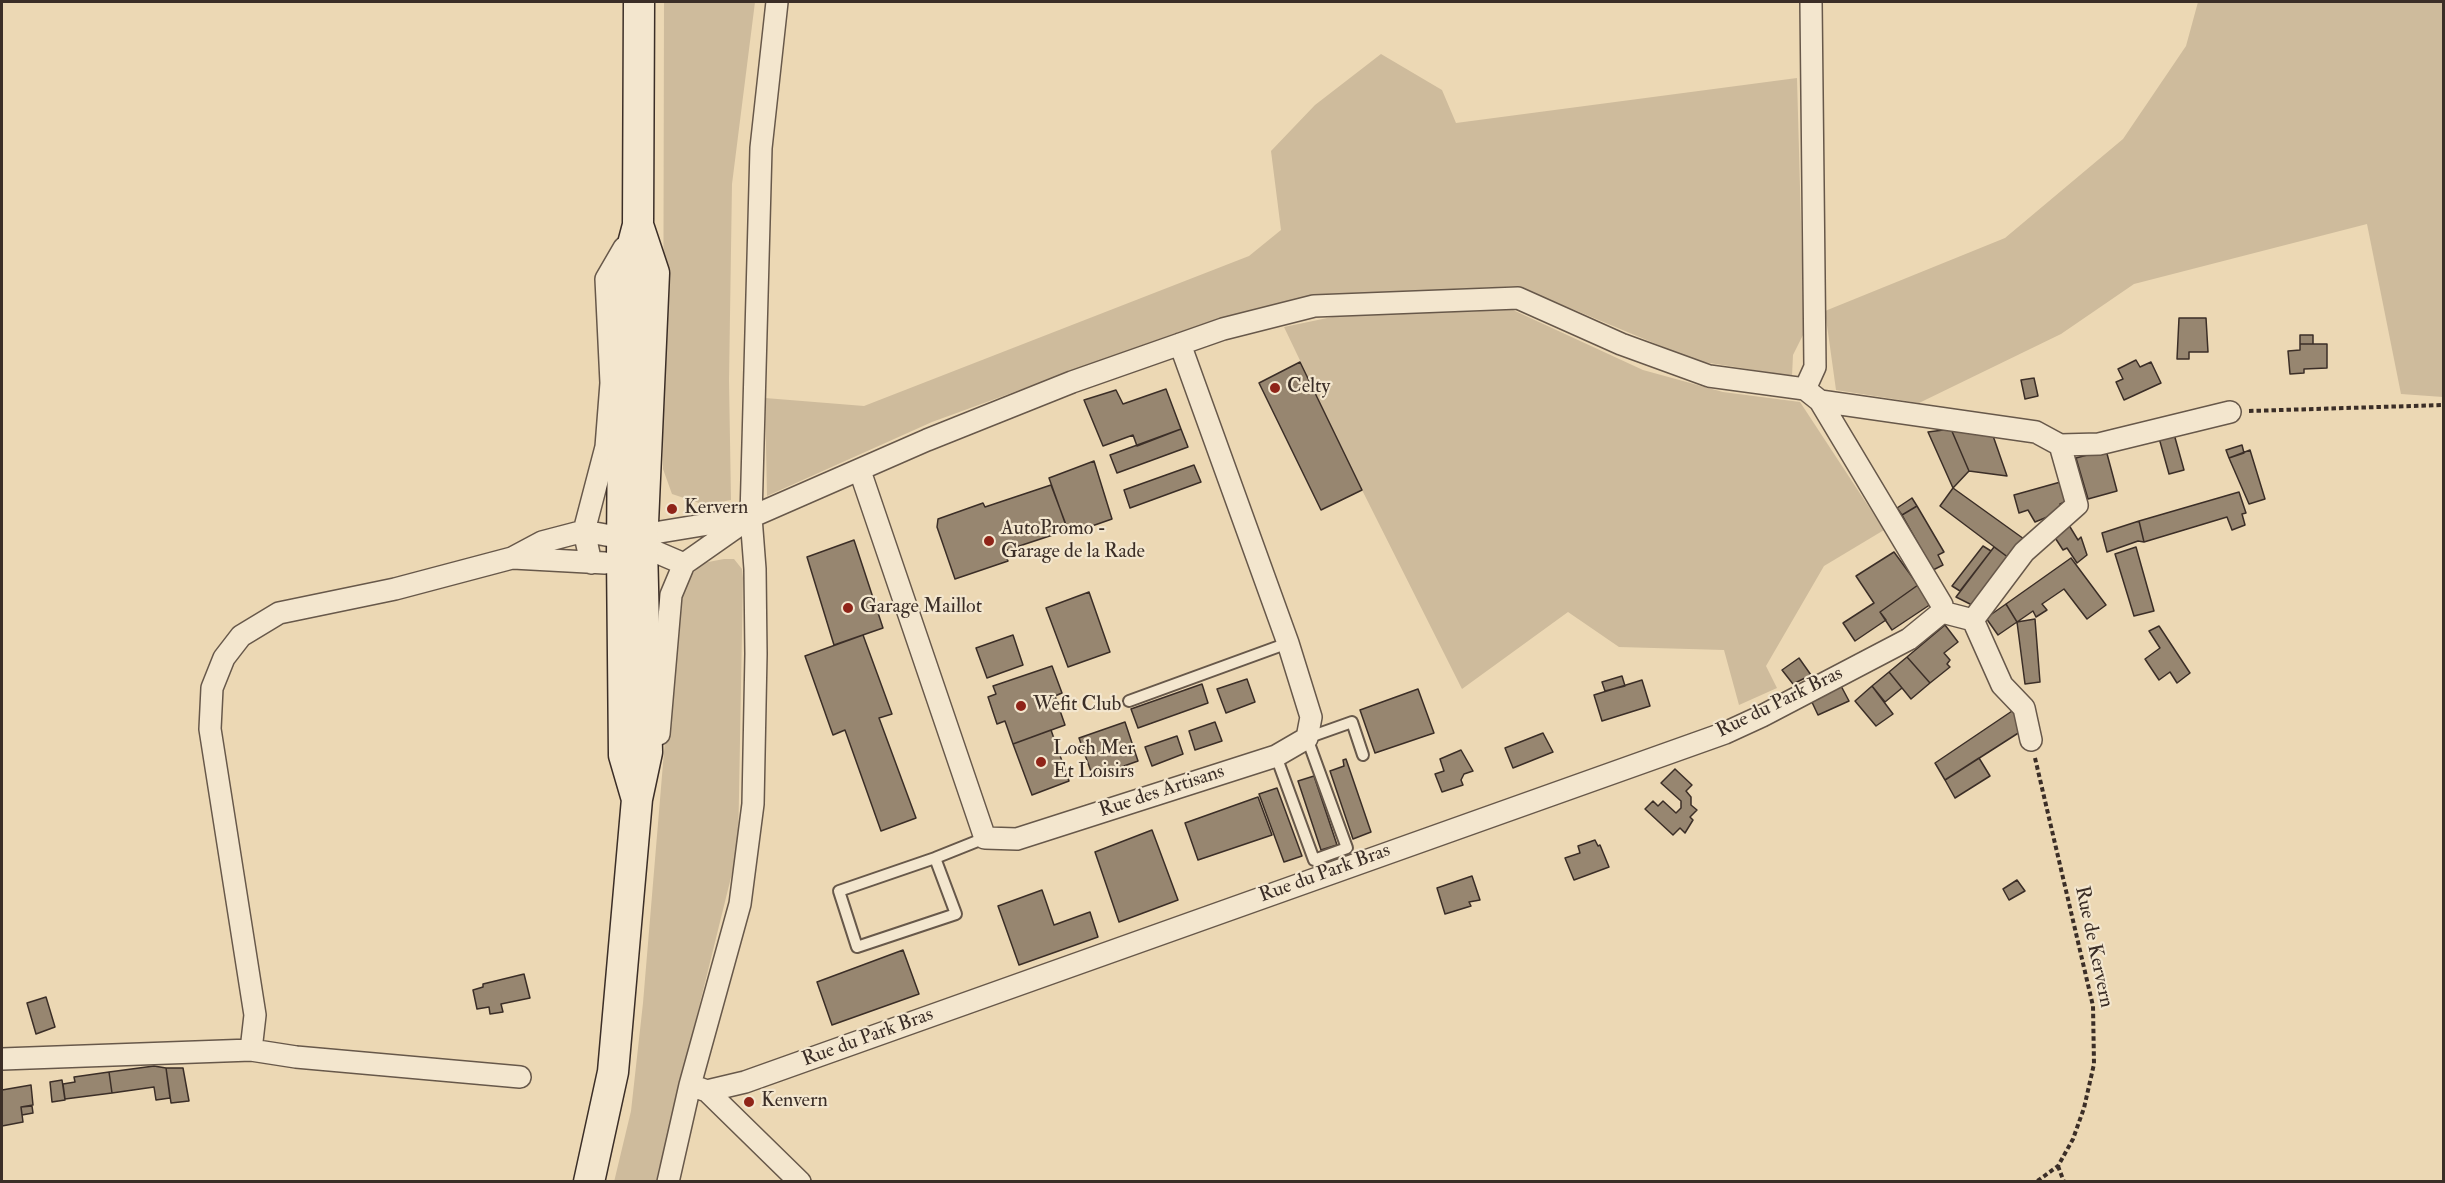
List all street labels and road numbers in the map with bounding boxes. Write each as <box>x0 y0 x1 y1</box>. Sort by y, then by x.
street label: Rue du Park Bras <box>1713 662 1847 744</box>
street label: Rue des Artisans <box>1096 760 1228 824</box>
street label: Rue du Park Bras <box>1256 839 1394 909</box>
street label: Rue de Kervern <box>2068 884 2118 1010</box>
street label: Rue du Park Bras <box>799 1003 937 1073</box>

